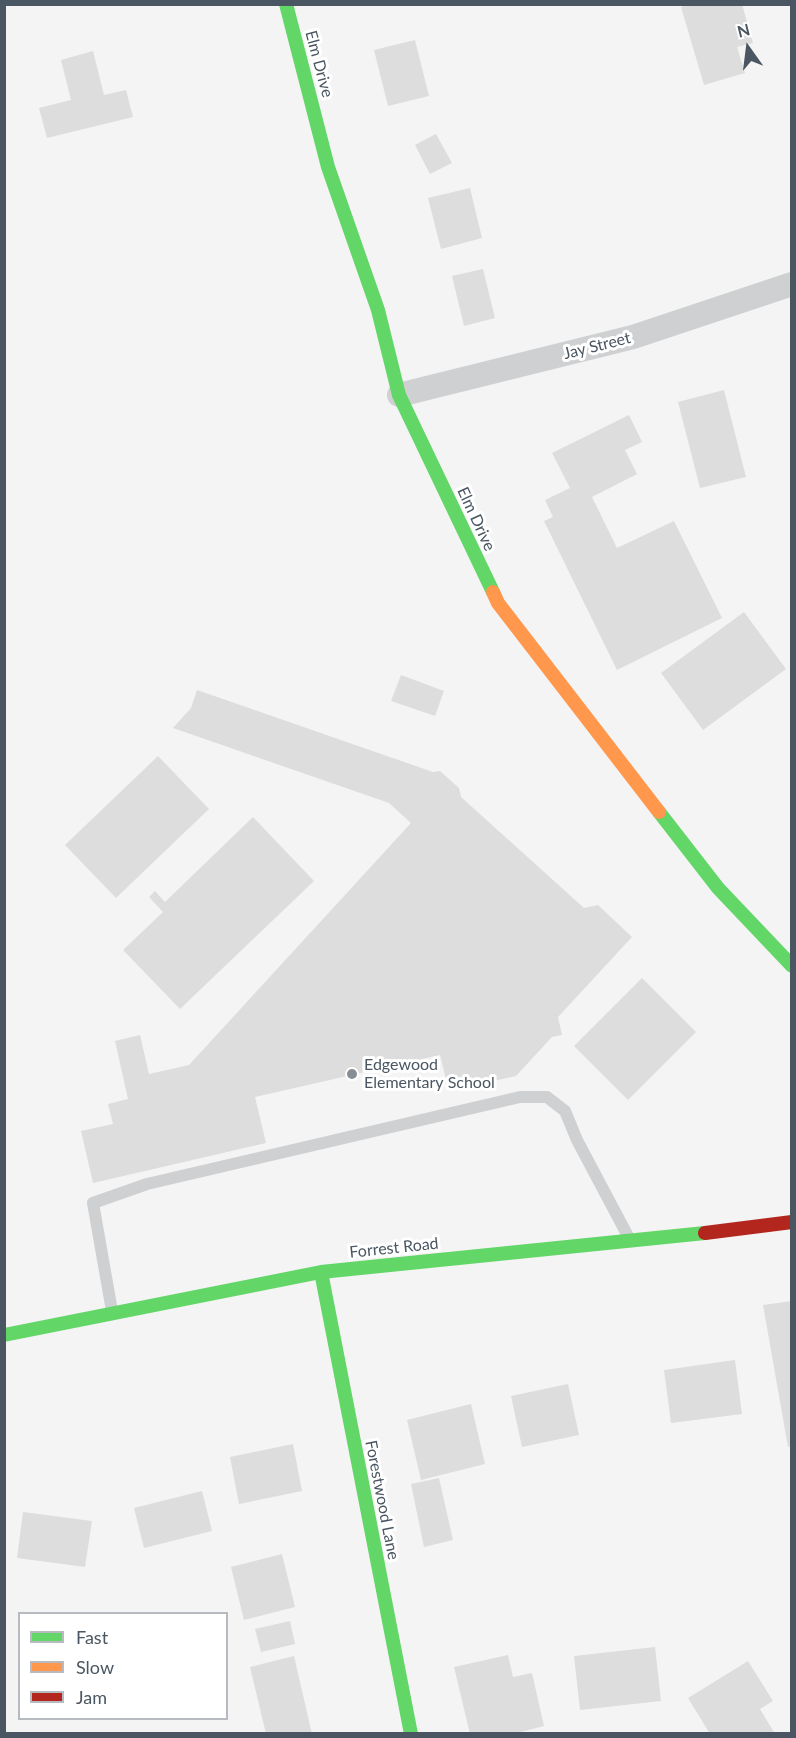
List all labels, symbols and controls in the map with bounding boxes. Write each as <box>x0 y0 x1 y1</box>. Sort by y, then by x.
north arrow <box>718 18 778 78</box>
text: N <box>735 19 752 41</box>
street label: Elm Drive <box>301 29 337 99</box>
street label: Jay Street <box>561 328 633 364</box>
street label: Elm Drive <box>453 484 499 554</box>
place label: Edgewood Elementary School <box>364 1055 495 1093</box>
marker: Edgewood Elementary School <box>345 1067 359 1081</box>
street label: Forrest Road <box>349 1234 439 1262</box>
street label: Forestwood Lane <box>361 1439 403 1561</box>
legend <box>18 1612 228 1720</box>
text: Fast <box>76 1626 108 1648</box>
text: Slow <box>76 1656 114 1678</box>
text: Jam <box>76 1686 107 1708</box>

